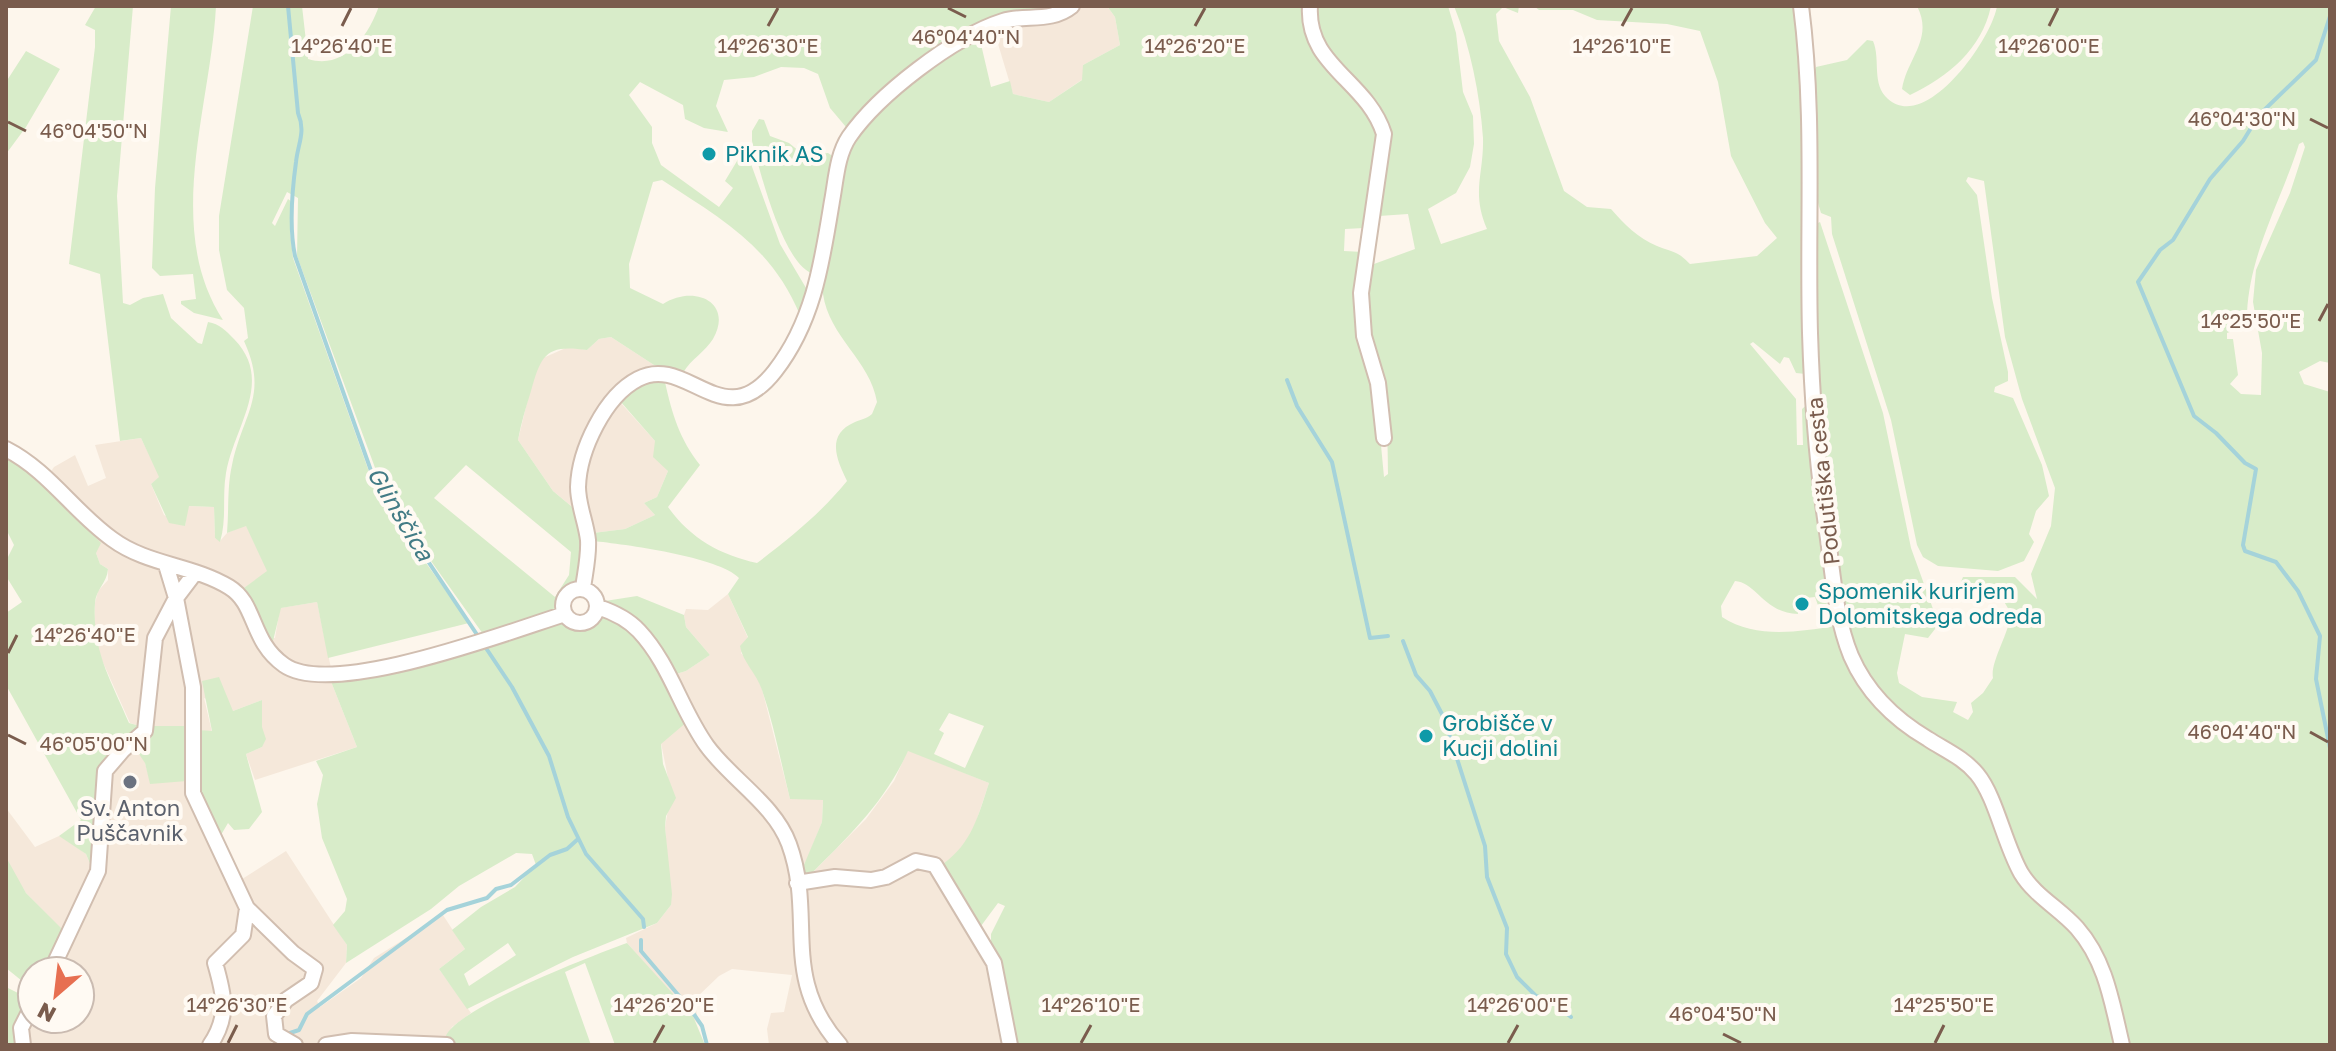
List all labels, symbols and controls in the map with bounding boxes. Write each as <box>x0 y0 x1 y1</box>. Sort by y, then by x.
text: 46°04'40"N <box>912 24 1020 48</box>
text: 14°26'40"E <box>291 33 393 57</box>
text: 14°26'30"E <box>718 33 818 57</box>
text: 14°26'20"E <box>1145 33 1245 57</box>
text: 14°26'10"E <box>1573 33 1671 57</box>
text: 14°26'00"E <box>1998 33 2100 57</box>
text: 46°04'30"N <box>2188 106 2296 130</box>
text: 46°04'50"N <box>40 118 148 142</box>
place label: Piknik AS <box>725 140 824 167</box>
marker: Piknik AS <box>700 145 718 163</box>
text: 14°25'50"E <box>2201 308 2301 332</box>
street label: Podutiška cesta <box>1800 396 1845 566</box>
water label: Glinščica <box>362 461 441 567</box>
place label: Spomenik kurirjem Dolomitskega odreda <box>1818 577 2042 629</box>
marker: Spomenik kurirjem Dolomitskega odreda <box>1793 595 1811 613</box>
text: 14°26'40"E <box>34 622 136 646</box>
place label: Grobišče v Kucji dolini <box>1442 709 1558 761</box>
text: 46°04'40"N <box>2188 719 2296 743</box>
marker: Grobišče v Kucji dolini <box>1417 727 1435 745</box>
text: 46°05'00"N <box>40 731 148 755</box>
marker: Sv. Anton Puščavnik <box>121 773 139 791</box>
place label: Sv. Anton Puščavnik <box>76 794 184 846</box>
north arrow <box>16 955 96 1035</box>
text: 14°26'30"E <box>187 992 287 1016</box>
text: 14°26'20"E <box>614 992 714 1016</box>
text: 14°26'10"E <box>1042 992 1140 1016</box>
text: 14°26'00"E <box>1467 992 1569 1016</box>
text: 14°25'50"E <box>1894 992 1994 1016</box>
text: N <box>33 997 60 1029</box>
text: 46°04'50"N <box>1669 1001 1777 1025</box>

